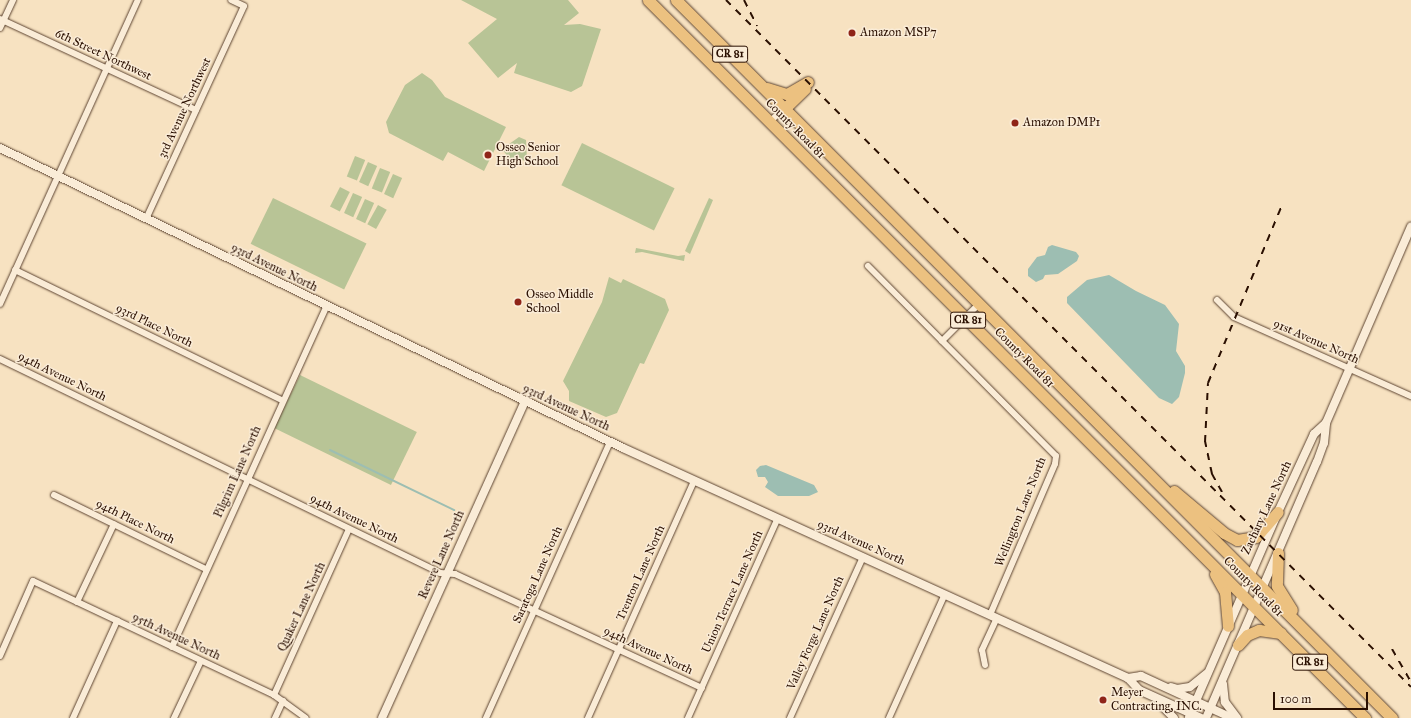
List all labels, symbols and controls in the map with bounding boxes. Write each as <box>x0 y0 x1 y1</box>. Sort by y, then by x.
street label: 6th Street Northwest <box>52 26 154 84</box>
place label: Amazon MSP7 <box>860 26 937 40</box>
marker: Amazon MSP7 <box>847 28 857 38</box>
road number: CR 81 <box>712 45 748 63</box>
street label: 3rd Avenue Northwest <box>155 55 215 161</box>
street label: County Road 81 <box>762 96 828 162</box>
place label: Amazon DMP1 <box>1023 116 1100 130</box>
marker: Amazon DMP1 <box>1010 118 1020 128</box>
place label: Osseo Senior High School <box>496 141 560 169</box>
marker: Osseo Senior High School <box>483 150 493 160</box>
street label: 93rd Avenue North <box>228 241 320 295</box>
place label: Osseo Middle School <box>526 288 593 316</box>
marker: Osseo Middle School <box>513 297 523 307</box>
street label: 93rd Place North <box>113 301 195 351</box>
road number: CR 81 <box>950 311 986 329</box>
street label: 91st Avenue North <box>1271 317 1361 367</box>
street label: County Road 81 <box>991 325 1057 391</box>
street label: 94th Avenue North <box>15 349 109 405</box>
street label: 93rd Avenue North <box>520 382 612 434</box>
street label: Pilgrim Lane North <box>211 424 265 520</box>
street label: Wellington Lane North <box>992 455 1050 569</box>
street label: Zachary Lane North <box>1239 459 1295 557</box>
street label: 94th Avenue North <box>307 491 401 547</box>
street label: 94th Place North <box>93 497 177 547</box>
street label: Revere Lane North <box>416 508 468 602</box>
street label: 93rd Avenue North <box>815 517 907 569</box>
street label: Trenton Lane North <box>614 523 668 623</box>
street label: Saratoga Lane North <box>510 524 566 626</box>
street label: Union Terrace Lane North <box>699 529 767 655</box>
street label: County Road 81 <box>1220 554 1286 620</box>
street label: Quaker Lane North <box>275 560 329 654</box>
street label: Valley Forge Lane North <box>784 574 848 692</box>
street label: 95th Avenue North <box>130 610 222 664</box>
street label: 94th Avenue North <box>601 624 695 678</box>
road number: CR 81 <box>1292 653 1328 671</box>
scale bar <box>1275 684 1370 710</box>
place label: Meyer Contracting, INC. <box>1111 686 1202 714</box>
text: 100 m <box>1280 692 1311 706</box>
marker: Meyer Contracting, INC. <box>1098 695 1108 705</box>

